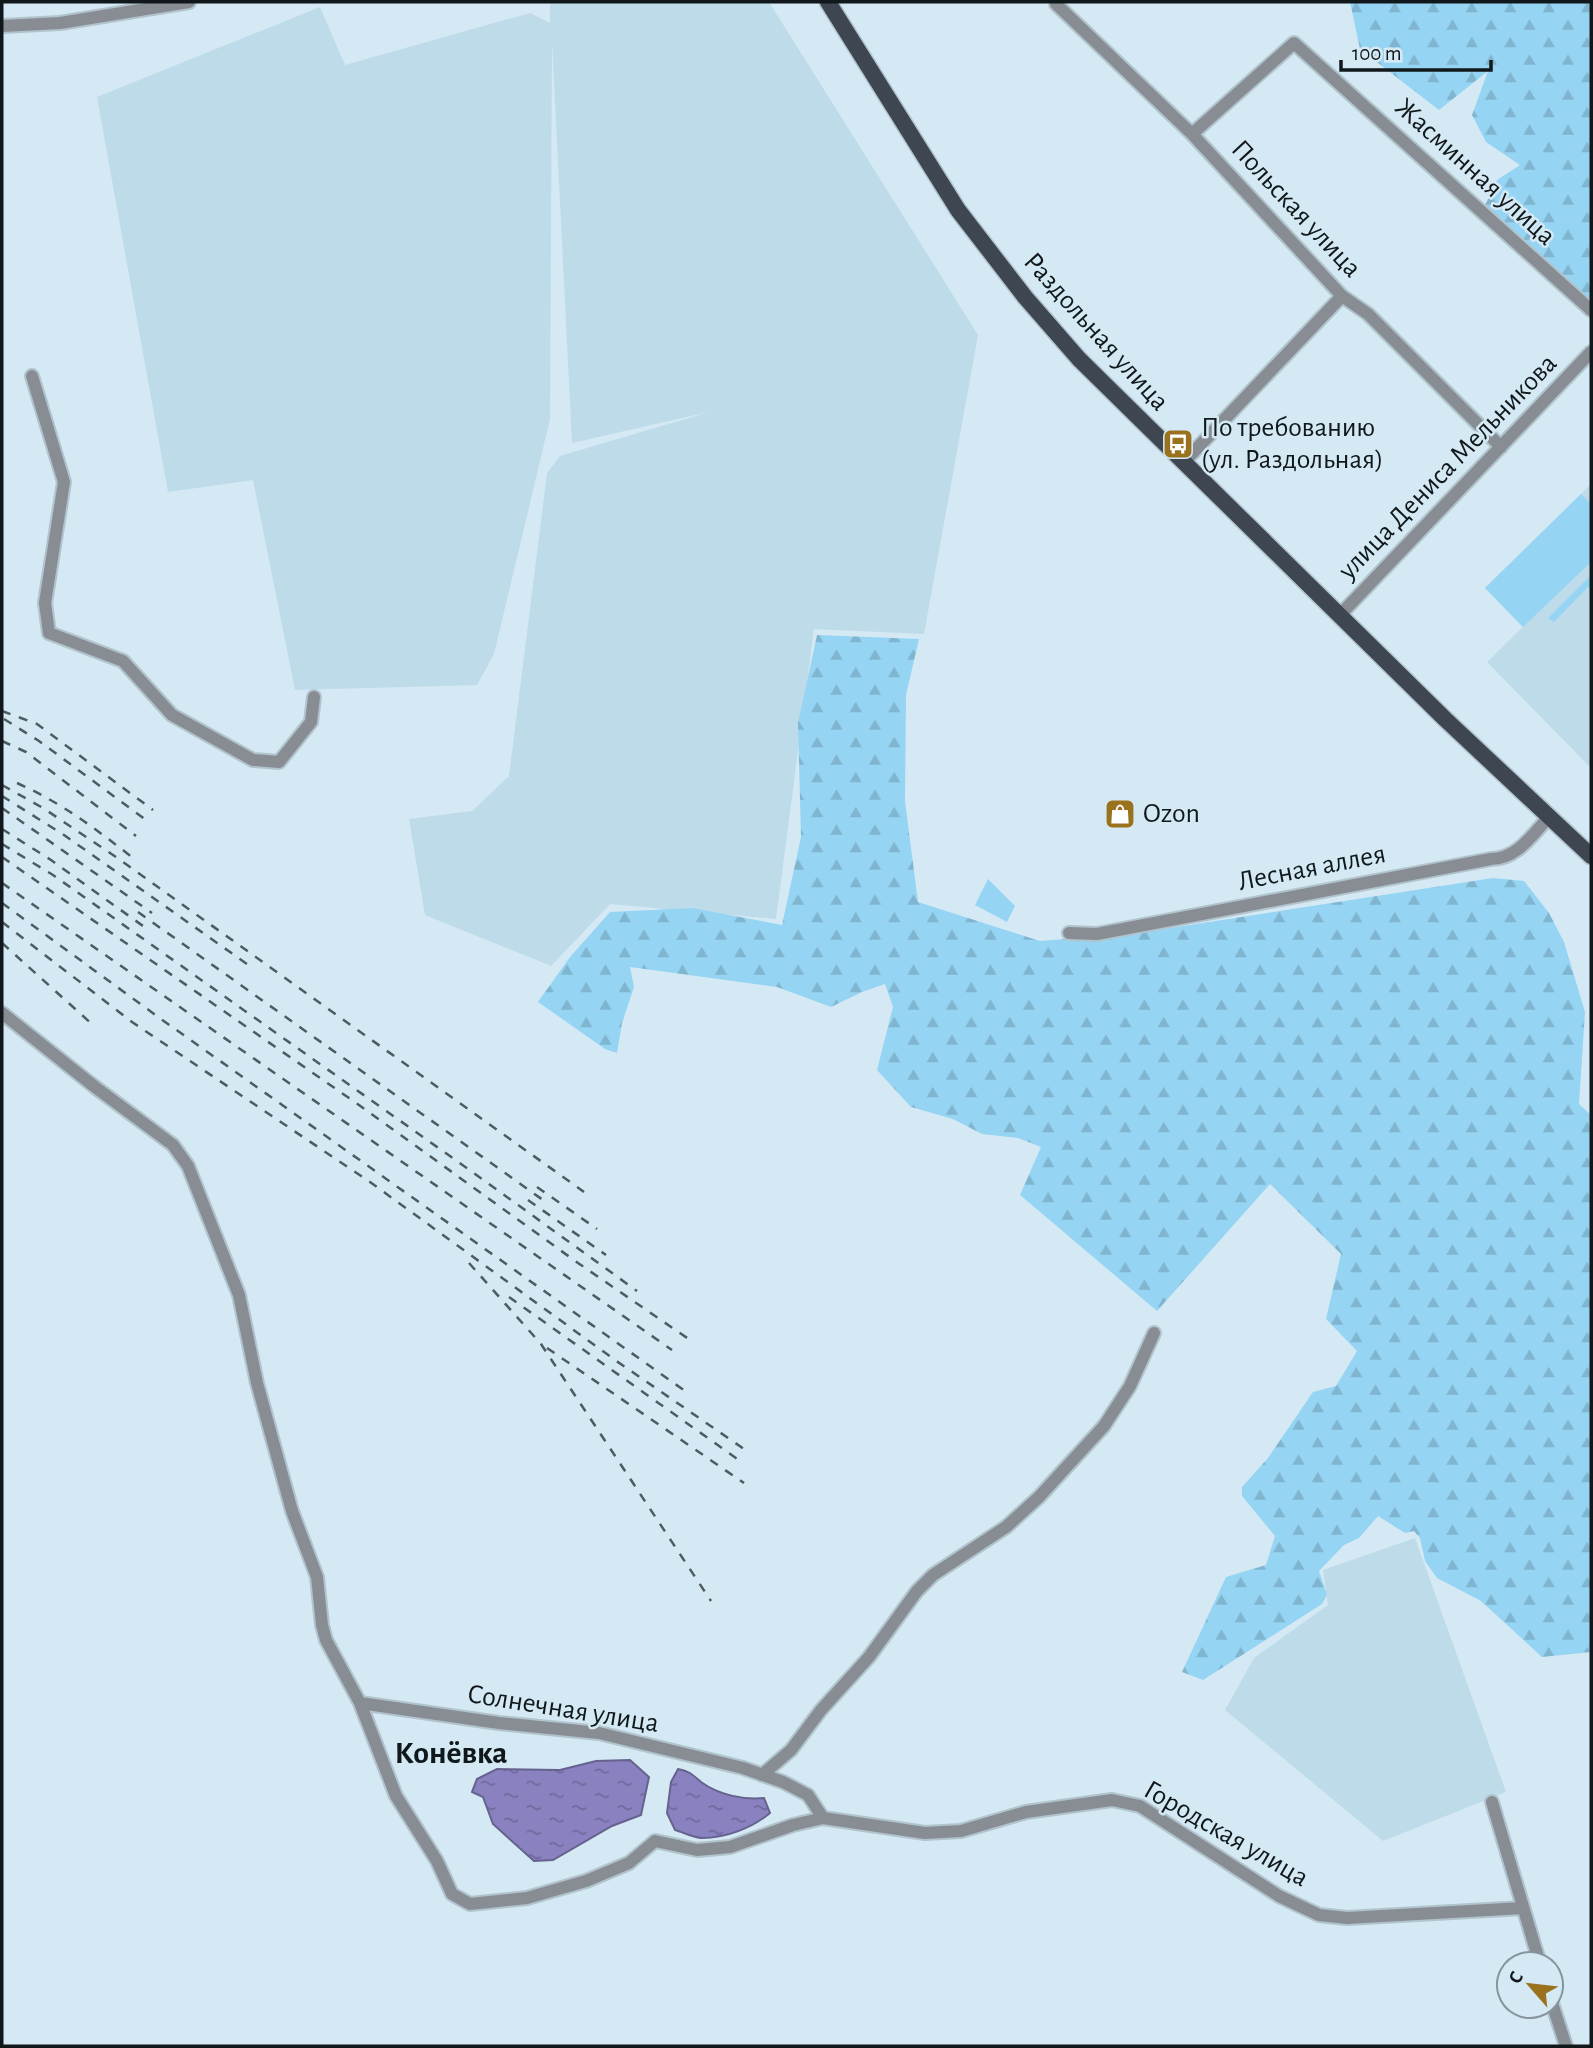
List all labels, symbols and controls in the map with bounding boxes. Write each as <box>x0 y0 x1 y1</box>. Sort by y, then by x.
scale bar <box>1341 28 1492 72</box>
text: 100 m <box>1352 43 1402 64</box>
street label: Жасминная улица <box>1390 93 1561 251</box>
street label: Польская улица <box>1226 135 1366 283</box>
street label: Раздольная улица <box>1018 248 1174 417</box>
street label: улица Дениса Мельникова <box>1333 349 1563 586</box>
place label: По требованию (ул. Раздольная) <box>1201 414 1384 474</box>
bus stop icon: По требованию (ул. Раздольная) <box>1161 427 1195 461</box>
shop icon: Ozon <box>1103 797 1137 831</box>
place label: Ozon <box>1143 800 1200 828</box>
street label: Лесная аллея <box>1236 840 1388 896</box>
street label: Солнечная улица <box>465 1680 661 1738</box>
district label: Конёвка <box>394 1737 508 1769</box>
street label: Городская улица <box>1139 1776 1313 1892</box>
north arrow <box>1495 1950 1565 2020</box>
text: С <box>1505 1969 1527 1987</box>

